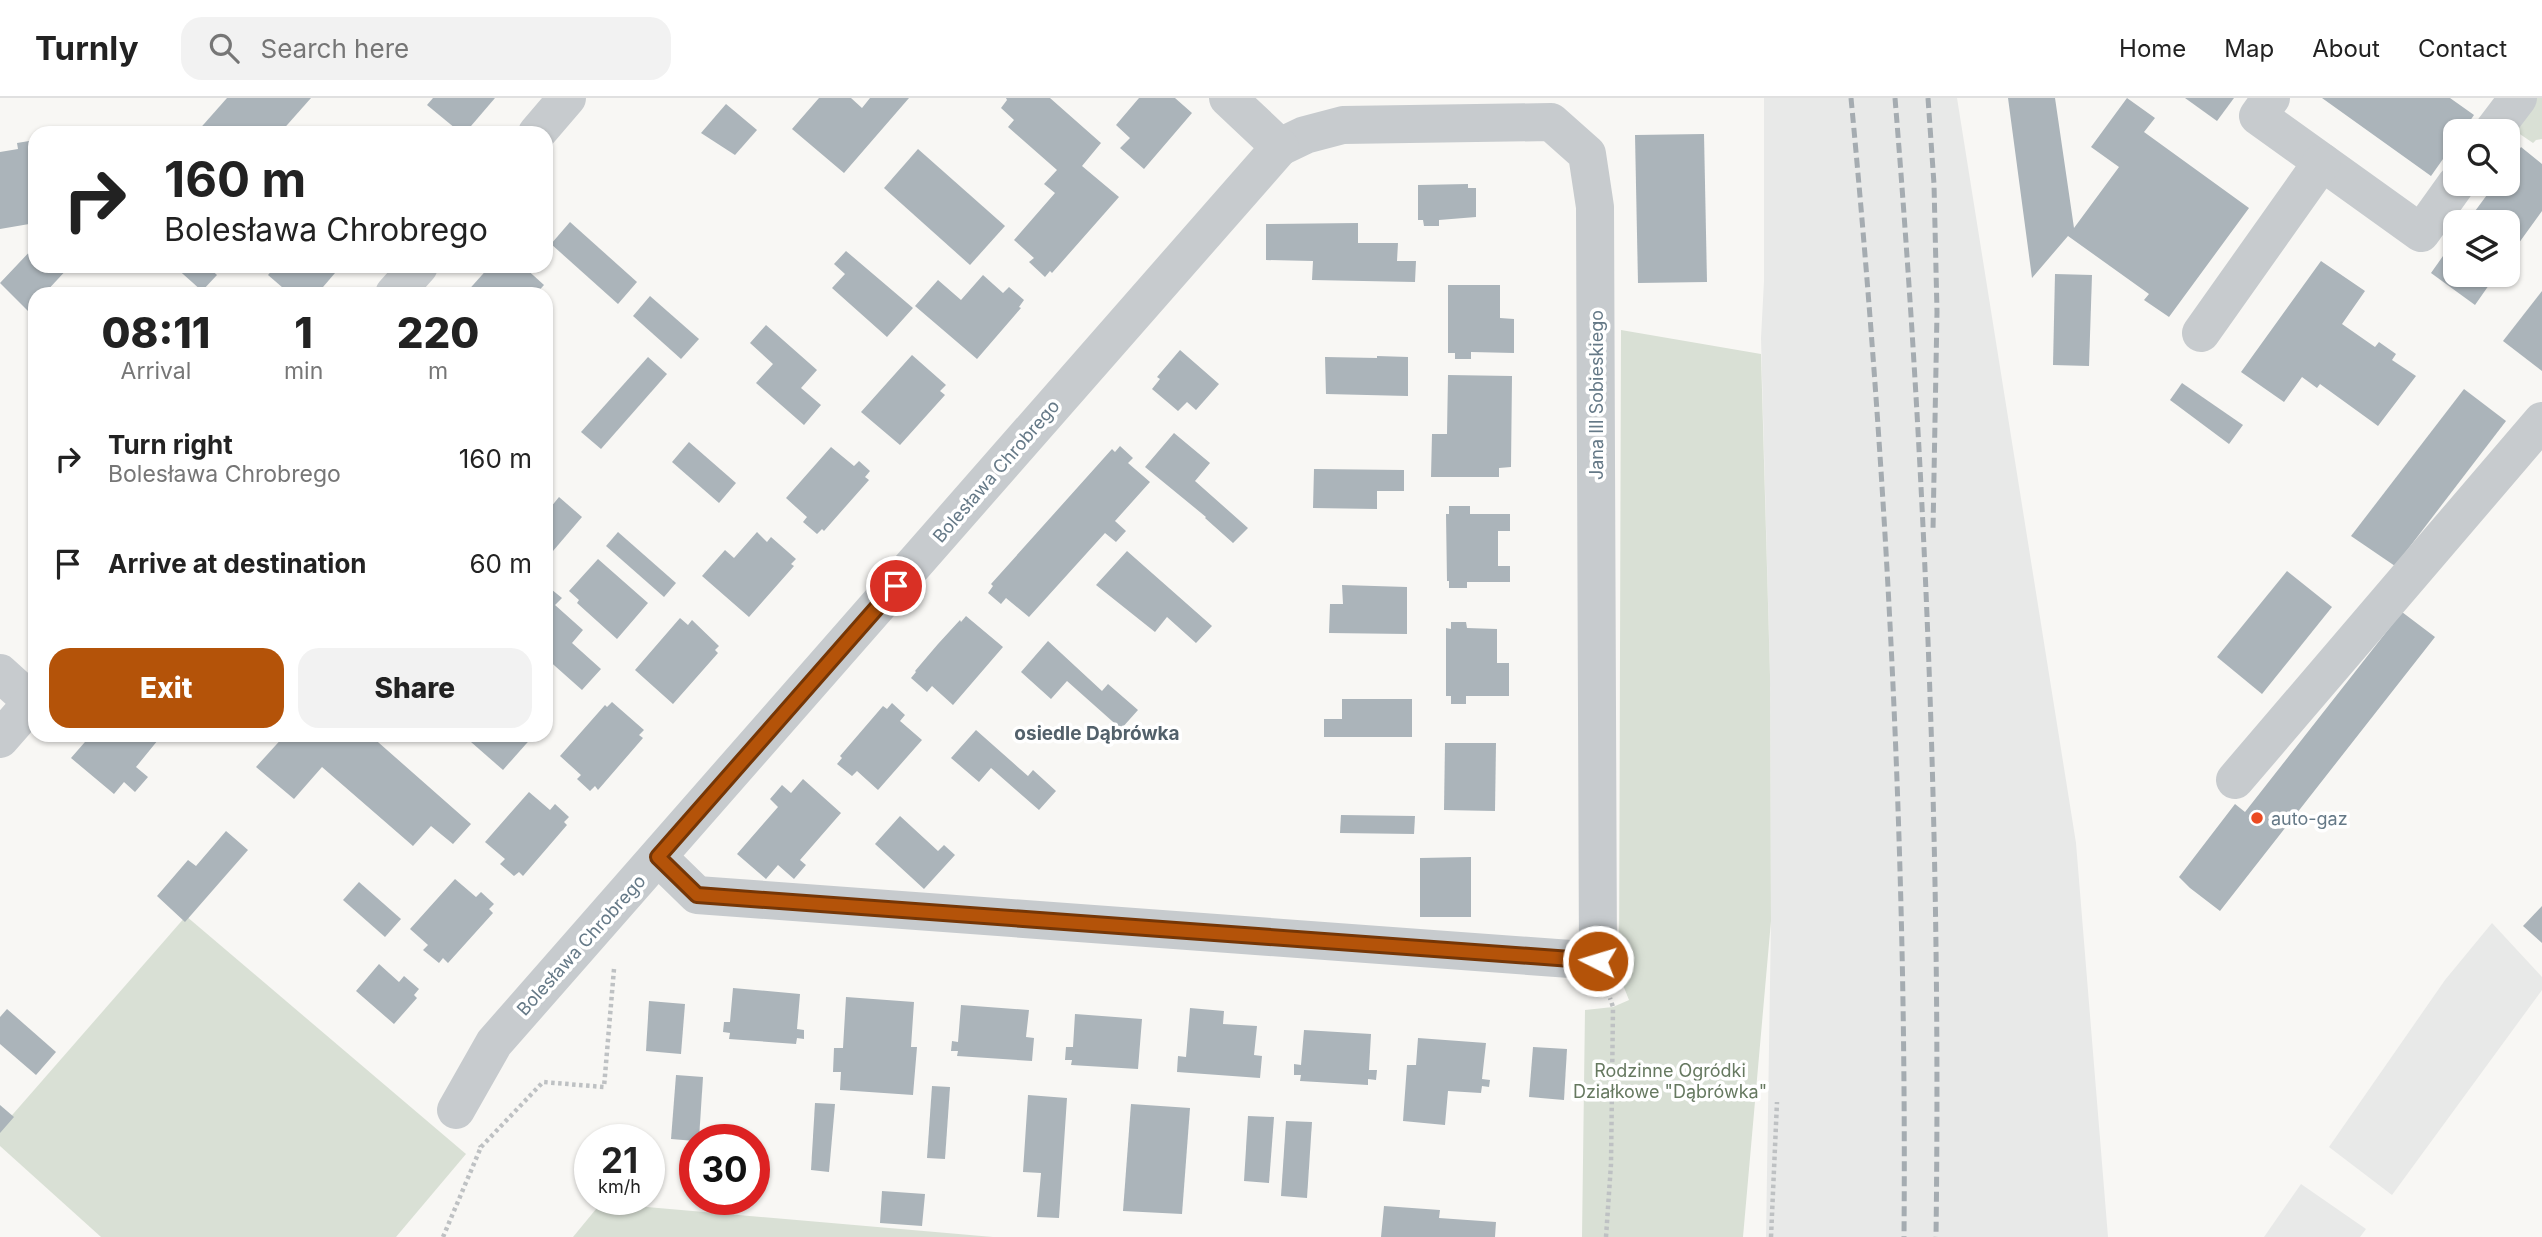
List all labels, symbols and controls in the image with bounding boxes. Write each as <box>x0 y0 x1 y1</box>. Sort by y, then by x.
search box <box>181 17 671 80</box>
text: Turnly <box>35 28 139 68</box>
icon: search <box>205 29 243 67</box>
text: Search here <box>261 33 409 64</box>
text: Home <box>2119 34 2186 63</box>
text: Map <box>2224 34 2274 63</box>
text: About <box>2312 34 2380 63</box>
text: Contact <box>2418 34 2507 63</box>
map controls <box>2443 119 2520 287</box>
button: search <box>2443 119 2520 196</box>
text: 160 m <box>164 150 306 209</box>
icon: right <box>49 154 140 245</box>
text: Bolesława Chrobrego <box>164 210 488 249</box>
button: layers <box>2443 210 2520 287</box>
text: 08:11 <box>102 307 210 358</box>
text: 1 <box>294 307 313 358</box>
text: 220 <box>397 307 479 358</box>
street label: Jana III Sobieskiego <box>1586 310 1607 480</box>
text: Arrival <box>121 357 191 385</box>
text: min <box>284 357 323 385</box>
text: m <box>428 357 448 385</box>
street label: Bolesława Chrobrego <box>928 395 1064 547</box>
text: Turn right <box>108 429 233 460</box>
icon: right <box>49 440 87 478</box>
text: 160 m <box>459 443 532 474</box>
text: Bolesława Chrobrego <box>108 460 341 488</box>
icon: arrive <box>49 545 87 583</box>
text: Arrive at destination <box>108 548 367 579</box>
text: 60 m <box>469 548 532 579</box>
pin <box>866 556 926 616</box>
icon: arrive <box>877 567 915 605</box>
button: Exit <box>49 648 284 728</box>
button: Share <box>298 648 532 728</box>
district label: osiedle Dąbrówka <box>1014 722 1180 745</box>
place label: auto-gaz <box>2271 808 2348 829</box>
marker: auto-gaz <box>2249 810 2265 826</box>
street label: Bolesława Chrobrego <box>512 870 650 1020</box>
position arrow <box>1561 924 1635 998</box>
park label: Rodzinne Ogródki Działkowe "Dąbrówka" <box>1573 1060 1767 1102</box>
speed limit sign: 30 <box>679 1124 770 1215</box>
text: 21 <box>601 1139 638 1181</box>
text: km/h <box>598 1176 641 1197</box>

